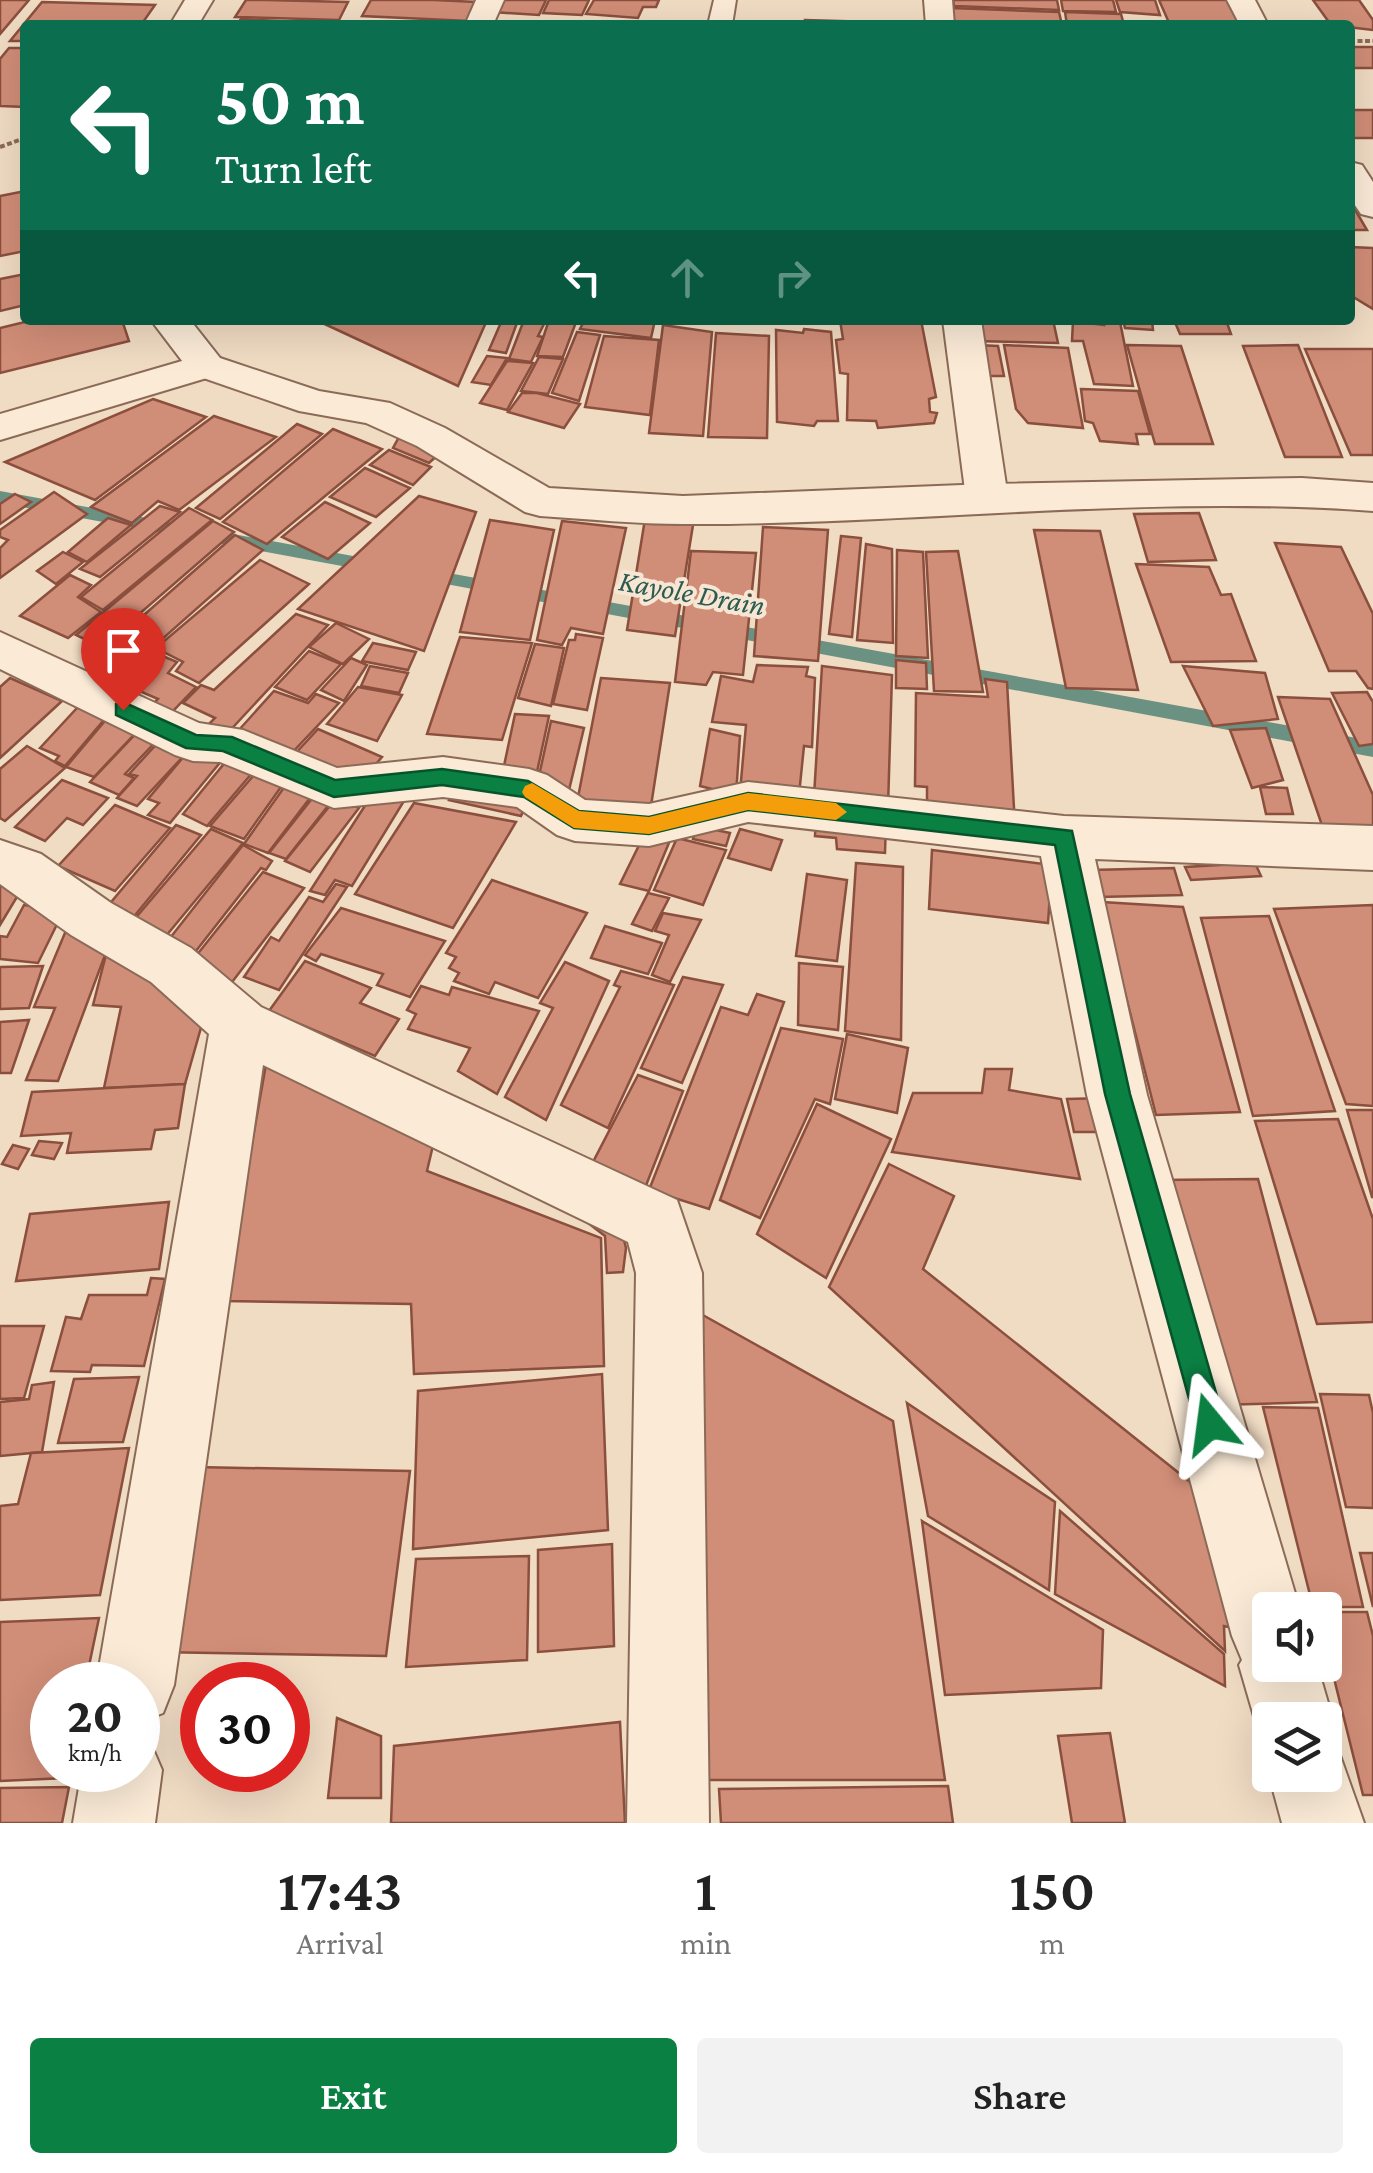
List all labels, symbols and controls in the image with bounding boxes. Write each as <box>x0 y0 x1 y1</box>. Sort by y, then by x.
icon: left <box>50 60 180 190</box>
text: 50 m <box>215 61 365 139</box>
text: Turn left <box>215 143 372 193</box>
icon: left <box>555 250 610 305</box>
icon: ahead <box>660 250 715 305</box>
icon: right <box>765 250 820 305</box>
water label: Kayole Drain <box>616 563 768 623</box>
pin <box>81 608 166 711</box>
icon: arrive <box>96 623 151 678</box>
position arrow <box>1158 1372 1262 1476</box>
map controls <box>1252 1592 1342 1792</box>
button: sound <box>1252 1592 1342 1682</box>
speed limit sign: 30 <box>180 1662 310 1792</box>
text: 20 <box>67 1687 123 1743</box>
button: layers <box>1252 1702 1342 1792</box>
text: km/h <box>68 1739 122 1766</box>
text: 17:43 <box>278 1856 402 1923</box>
text: 1 <box>695 1856 717 1923</box>
text: 150 <box>1009 1856 1095 1923</box>
text: Arrival <box>297 1925 384 1961</box>
text: min <box>680 1925 731 1961</box>
text: m <box>1039 1925 1065 1961</box>
button: Exit <box>30 2038 677 2153</box>
button: Share <box>697 2038 1343 2153</box>

